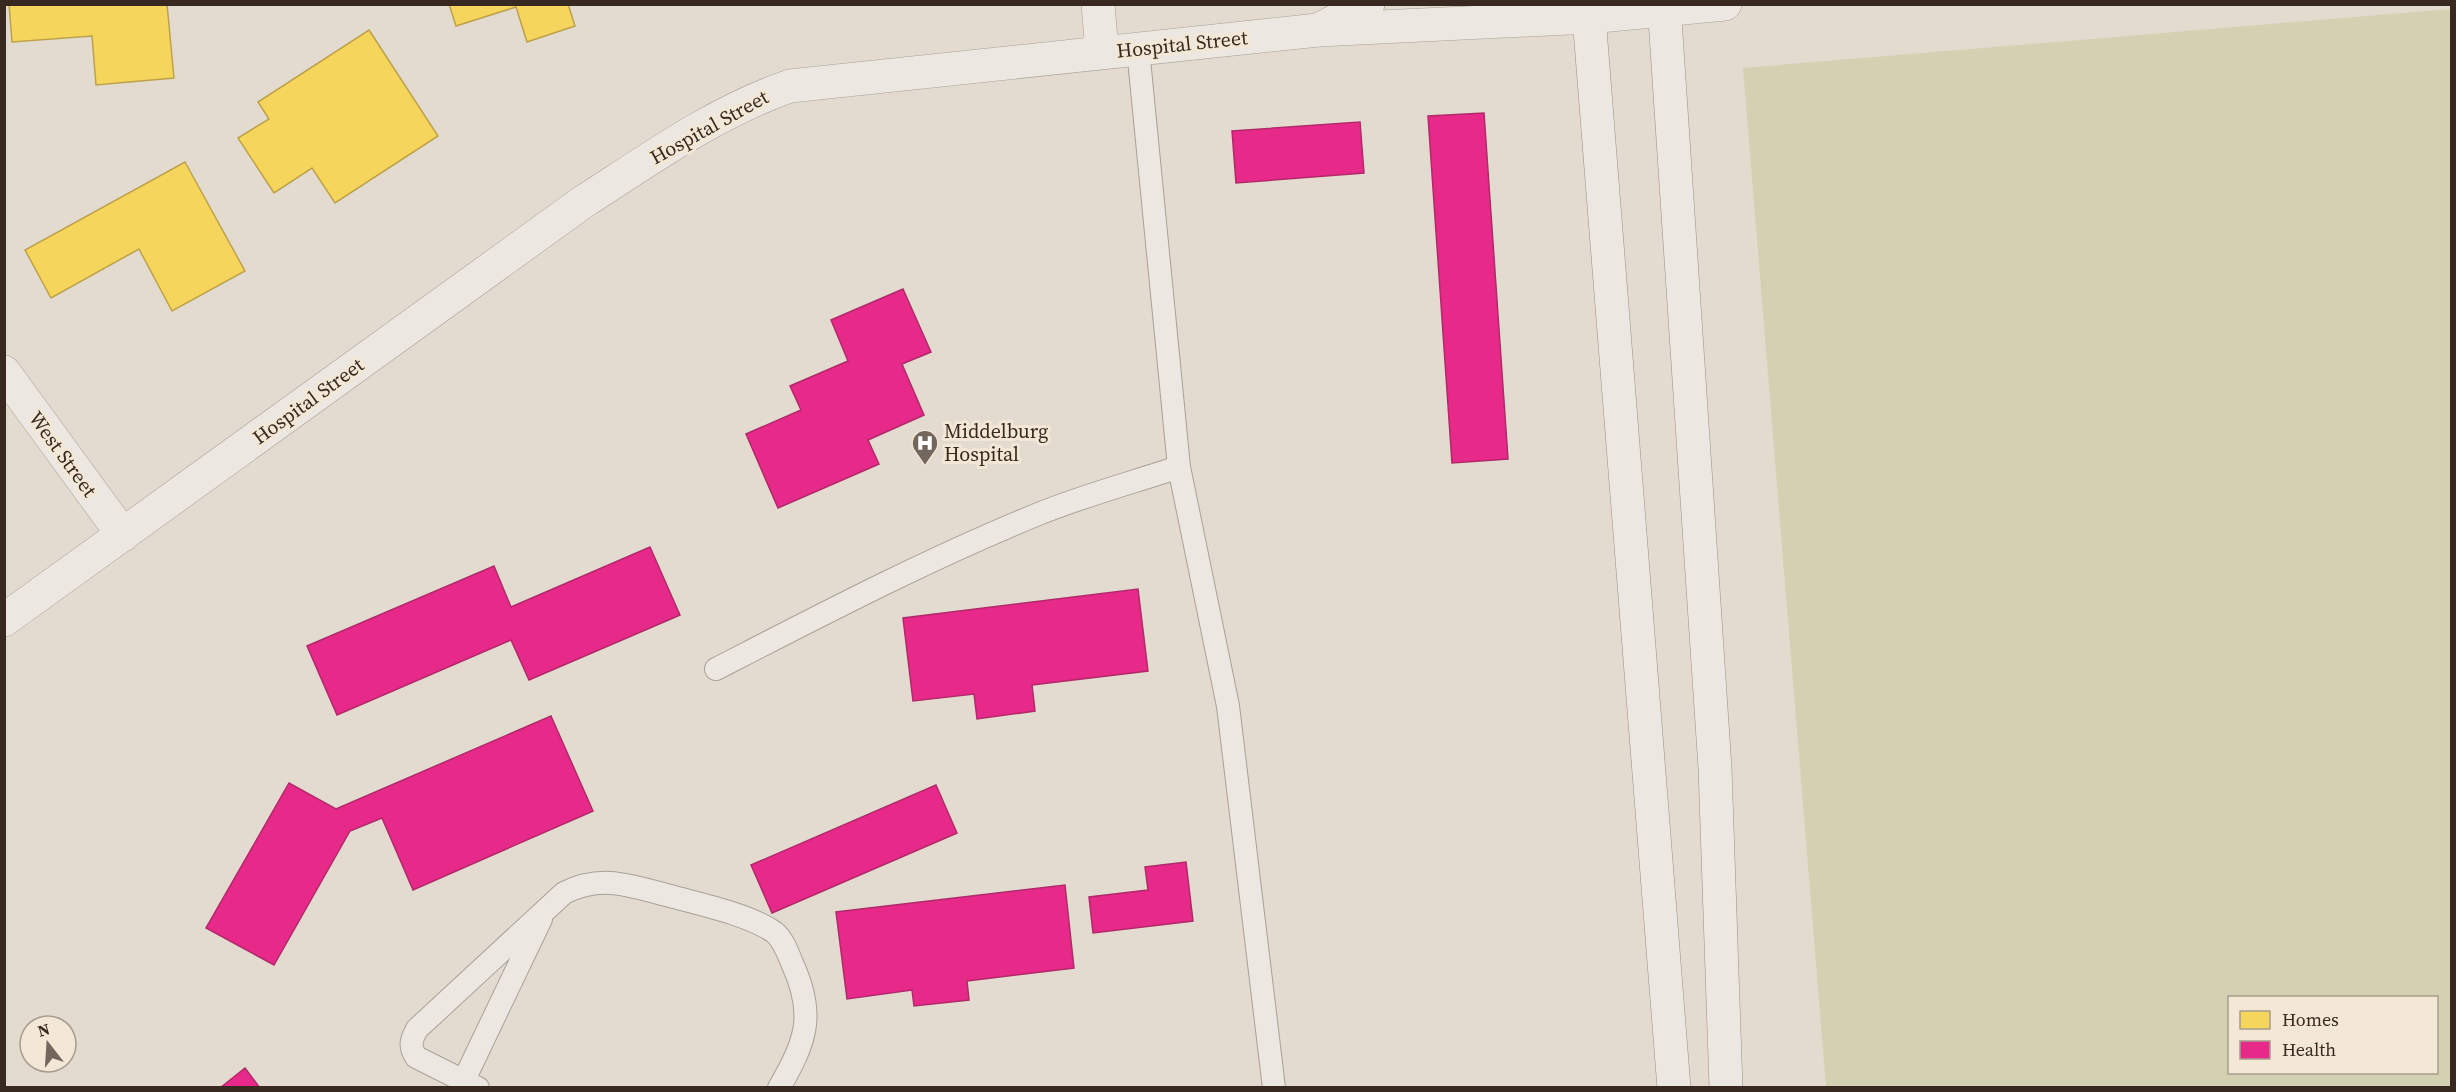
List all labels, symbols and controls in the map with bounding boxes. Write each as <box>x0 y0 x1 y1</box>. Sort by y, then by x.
street label: Hospital Street <box>1115 23 1249 65</box>
street label: Hospital Street <box>645 83 774 171</box>
street label: Hospital Street <box>247 351 370 451</box>
street label: West Street <box>22 405 104 503</box>
place label: Middelburg Hospital <box>944 417 1048 468</box>
hospital icon: Middelburg Hospital <box>910 428 940 466</box>
legend <box>2228 996 2438 1074</box>
text: Homes <box>2282 1007 2339 1032</box>
north arrow <box>18 1014 78 1074</box>
text: N <box>35 1017 53 1042</box>
text: Health <box>2282 1037 2336 1062</box>

